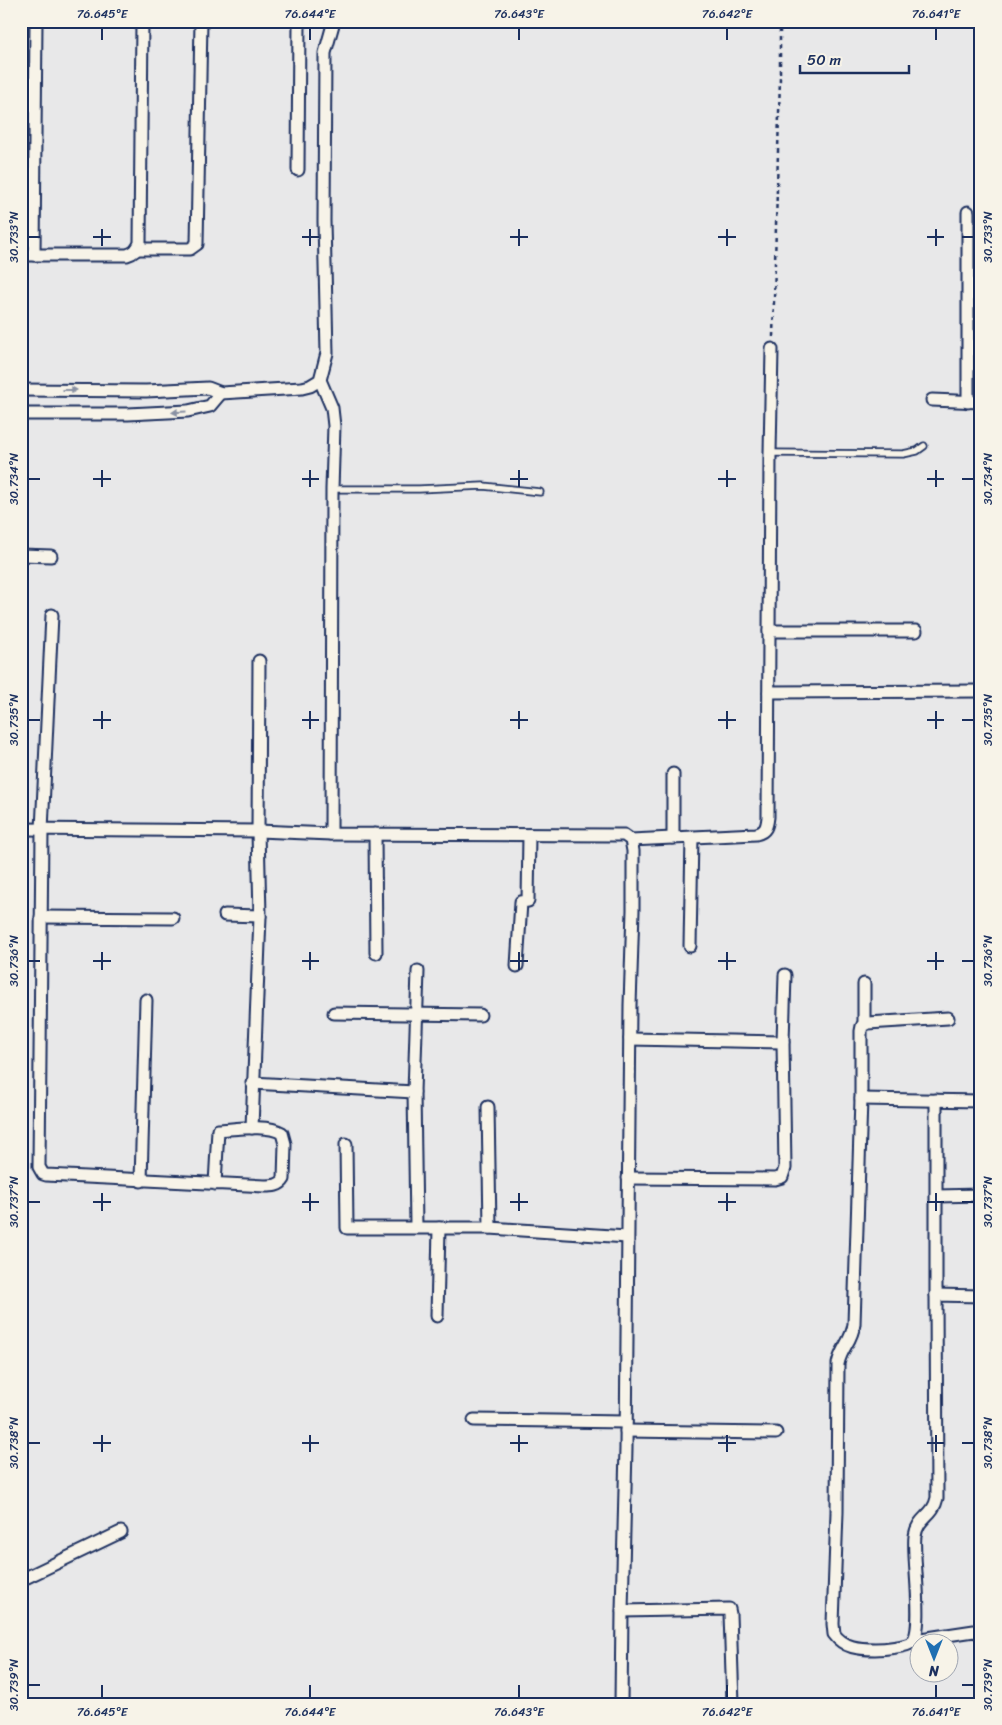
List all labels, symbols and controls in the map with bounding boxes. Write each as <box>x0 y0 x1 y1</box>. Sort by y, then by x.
text: 76.645°E <box>77 3 129 25</box>
text: 76.644°E <box>285 3 337 25</box>
text: 76.643°E <box>494 3 545 25</box>
text: 76.642°E <box>702 3 753 25</box>
text: 76.641°E <box>912 3 962 25</box>
scale bar <box>800 42 908 74</box>
text: 50 m <box>807 47 842 73</box>
text: 30.733°N <box>3 211 25 263</box>
text: 30.733°N <box>977 211 999 263</box>
one-way arrow <box>62 386 78 394</box>
one-way arrow <box>171 408 187 416</box>
text: 30.734°N <box>3 452 25 505</box>
text: 30.734°N <box>977 452 999 505</box>
text: 30.735°N <box>3 693 25 746</box>
text: 30.735°N <box>977 693 999 746</box>
text: 30.736°N <box>3 935 25 987</box>
text: 30.736°N <box>977 935 999 987</box>
text: 30.737°N <box>3 1176 25 1228</box>
text: 30.737°N <box>977 1176 999 1228</box>
text: 30.738°N <box>3 1416 25 1469</box>
text: 30.738°N <box>977 1416 999 1469</box>
north arrow <box>910 1632 960 1682</box>
text: 30.739°N <box>3 1658 25 1711</box>
text: N <box>929 1658 940 1683</box>
text: 30.739°N <box>977 1658 999 1711</box>
text: 76.645°E <box>77 1701 129 1723</box>
text: 76.644°E <box>285 1701 337 1723</box>
text: 76.643°E <box>494 1701 545 1723</box>
text: 76.642°E <box>702 1701 753 1723</box>
text: 76.641°E <box>912 1701 962 1723</box>

